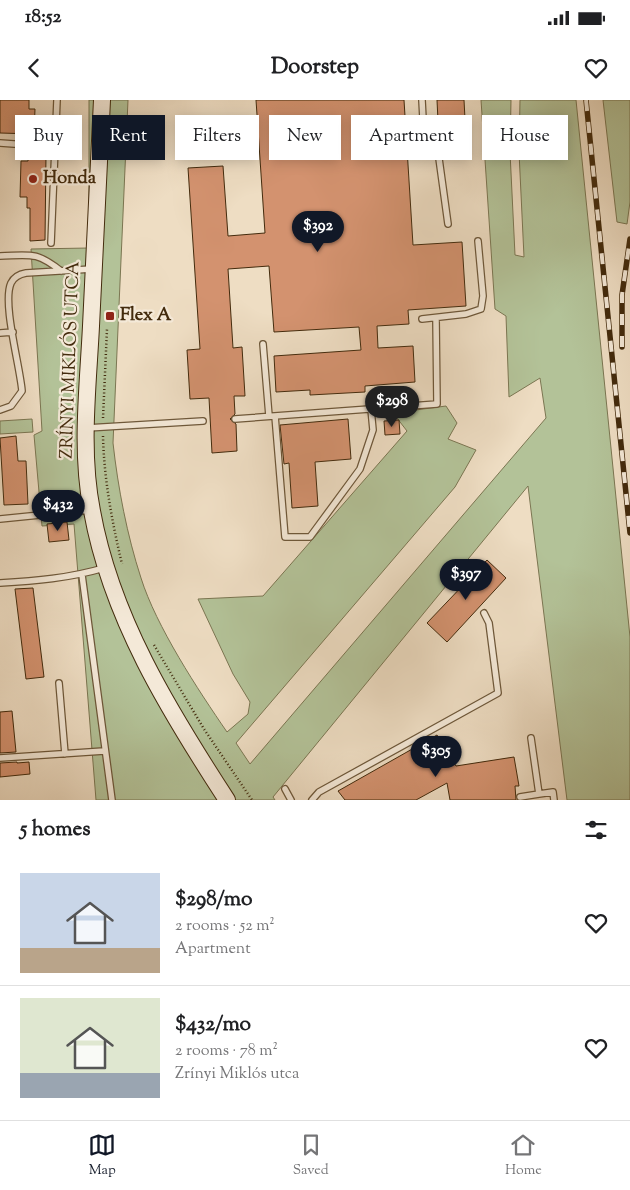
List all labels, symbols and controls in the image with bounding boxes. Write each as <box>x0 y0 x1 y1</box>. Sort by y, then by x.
text: 18:52 <box>25 4 61 31</box>
text: Doorstep <box>271 52 359 84</box>
icon: back <box>20 54 48 82</box>
icon: heart <box>582 54 610 82</box>
chip: Buy <box>15 115 82 160</box>
chip: Rent <box>92 115 165 160</box>
chip: Filters <box>175 115 259 160</box>
chip: New <box>269 115 341 160</box>
chip: Apartment <box>351 115 472 160</box>
chip: House <box>482 115 568 160</box>
place label: Honda <box>43 166 97 192</box>
marker: Honda <box>27 173 39 185</box>
pin: $392 <box>288 210 348 253</box>
text: $392 <box>303 215 333 238</box>
street label: ZRÍNYI MIKLÓS UTCA <box>54 260 87 459</box>
place label: Flex A <box>120 303 172 329</box>
marker: Flex A <box>104 310 116 322</box>
pin: $298 <box>362 386 422 428</box>
text: $298 <box>376 390 408 413</box>
pin: $432 <box>28 490 88 532</box>
text: $432 <box>43 494 73 517</box>
pin: $397 <box>436 558 496 601</box>
text: $397 <box>451 563 481 586</box>
pin: $305 <box>406 736 466 778</box>
text: $305 <box>422 740 450 763</box>
text: 5 homes <box>20 815 90 845</box>
icon: filters <box>582 816 610 844</box>
text: $298/mo <box>175 885 252 915</box>
icon: home <box>60 893 120 953</box>
icon: heart <box>582 909 610 937</box>
text: 2 rooms · 52 m² <box>175 915 275 938</box>
text: Apartment <box>175 938 251 961</box>
text: $432/mo <box>175 1010 251 1040</box>
icon: home <box>60 1018 120 1078</box>
icon: heart <box>582 1034 610 1062</box>
text: 2 rooms · 78 m² <box>175 1040 278 1063</box>
text: Zrínyi Miklós utca <box>175 1063 299 1086</box>
tab: Map <box>88 1131 116 1181</box>
tab: Saved <box>293 1131 329 1181</box>
tab: Home <box>505 1131 542 1181</box>

